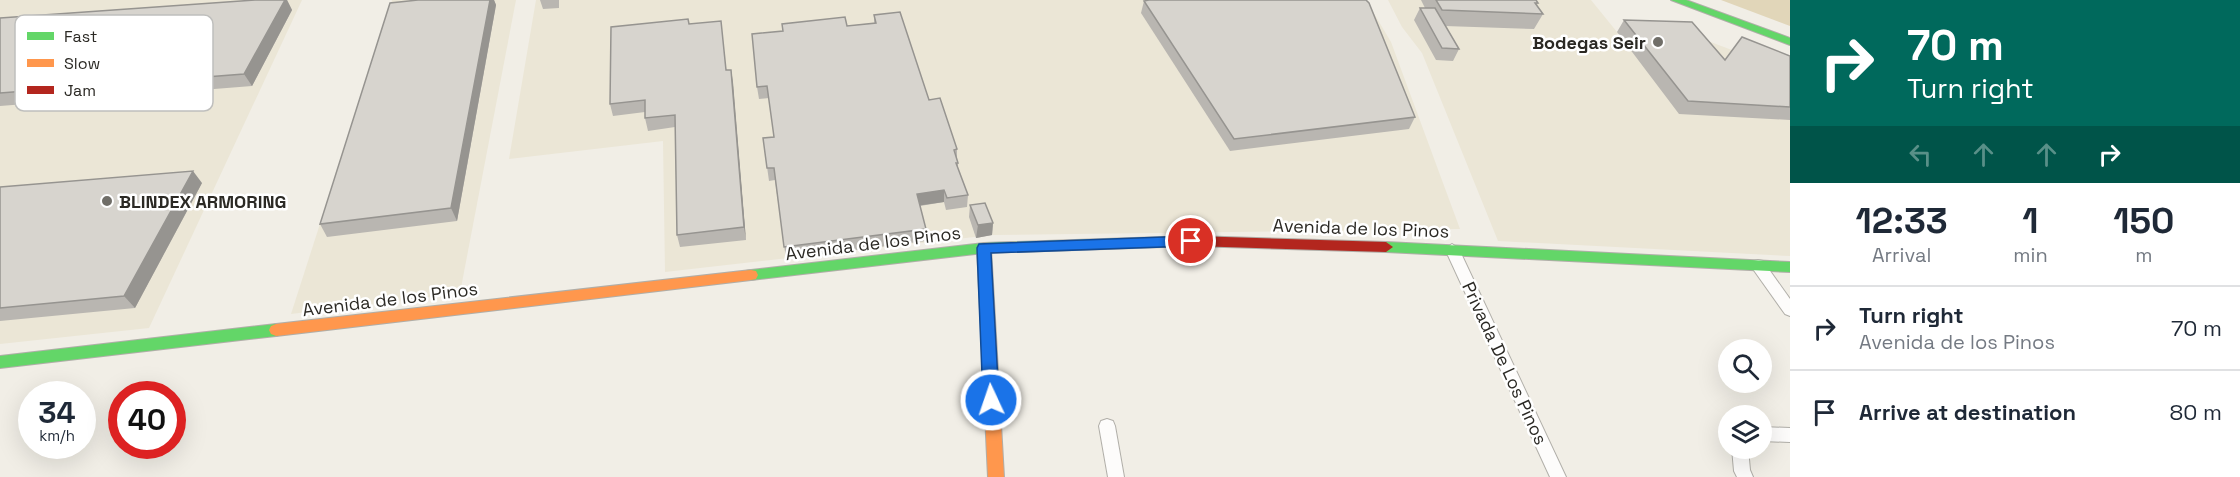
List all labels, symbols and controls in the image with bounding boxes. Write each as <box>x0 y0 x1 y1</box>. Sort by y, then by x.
legend <box>15 15 213 111</box>
text: 70 m <box>1907 19 2004 72</box>
icon: right <box>1808 24 1886 102</box>
text: Fast <box>64 26 97 47</box>
place label: Bodegas Seir <box>1532 31 1646 54</box>
marker: Bodegas Seir <box>1651 35 1665 49</box>
text: Slow <box>64 53 100 74</box>
text: Turn right <box>1907 71 2034 106</box>
text: Jam <box>64 80 96 101</box>
icon: left <box>1904 138 1937 171</box>
icon: ahead <box>1967 138 2000 171</box>
icon: ahead <box>2030 138 2063 171</box>
icon: right <box>2093 138 2126 171</box>
place label: BLINDEX ARMORING <box>119 190 286 213</box>
marker: BLINDEX ARMORING <box>100 194 114 208</box>
text: 12:33 <box>1856 198 1948 244</box>
text: 1 <box>2022 198 2039 244</box>
text: 150 <box>2113 198 2174 244</box>
street label: Avenida de los Pinos <box>1272 213 1450 243</box>
pin <box>1165 215 1216 266</box>
street label: Avenida de los Pinos <box>784 221 962 265</box>
icon: arrive <box>1174 224 1207 257</box>
text: Arrival <box>1872 242 1931 268</box>
text: min <box>2013 242 2048 268</box>
text: m <box>2135 242 2152 268</box>
street label: Avenida de los Pinos <box>301 277 479 321</box>
street label: Privada De Los Pinos <box>1457 278 1553 448</box>
text: Turn right <box>1859 301 1964 329</box>
icon: right <box>1808 312 1841 345</box>
text: 70 m <box>2171 314 2222 342</box>
text: Avenida de los Pinos <box>1859 329 2055 355</box>
map controls <box>1718 339 1772 459</box>
button: search <box>1718 339 1772 393</box>
position arrow <box>959 368 1023 432</box>
speed limit sign: 40 <box>108 381 186 459</box>
text: 34 <box>38 393 76 432</box>
icon: arrive <box>1808 396 1841 429</box>
text: Arrive at destination <box>1859 398 2076 426</box>
text: 80 m <box>2170 398 2222 426</box>
button: layers <box>1718 405 1772 459</box>
text: km/h <box>39 426 75 445</box>

